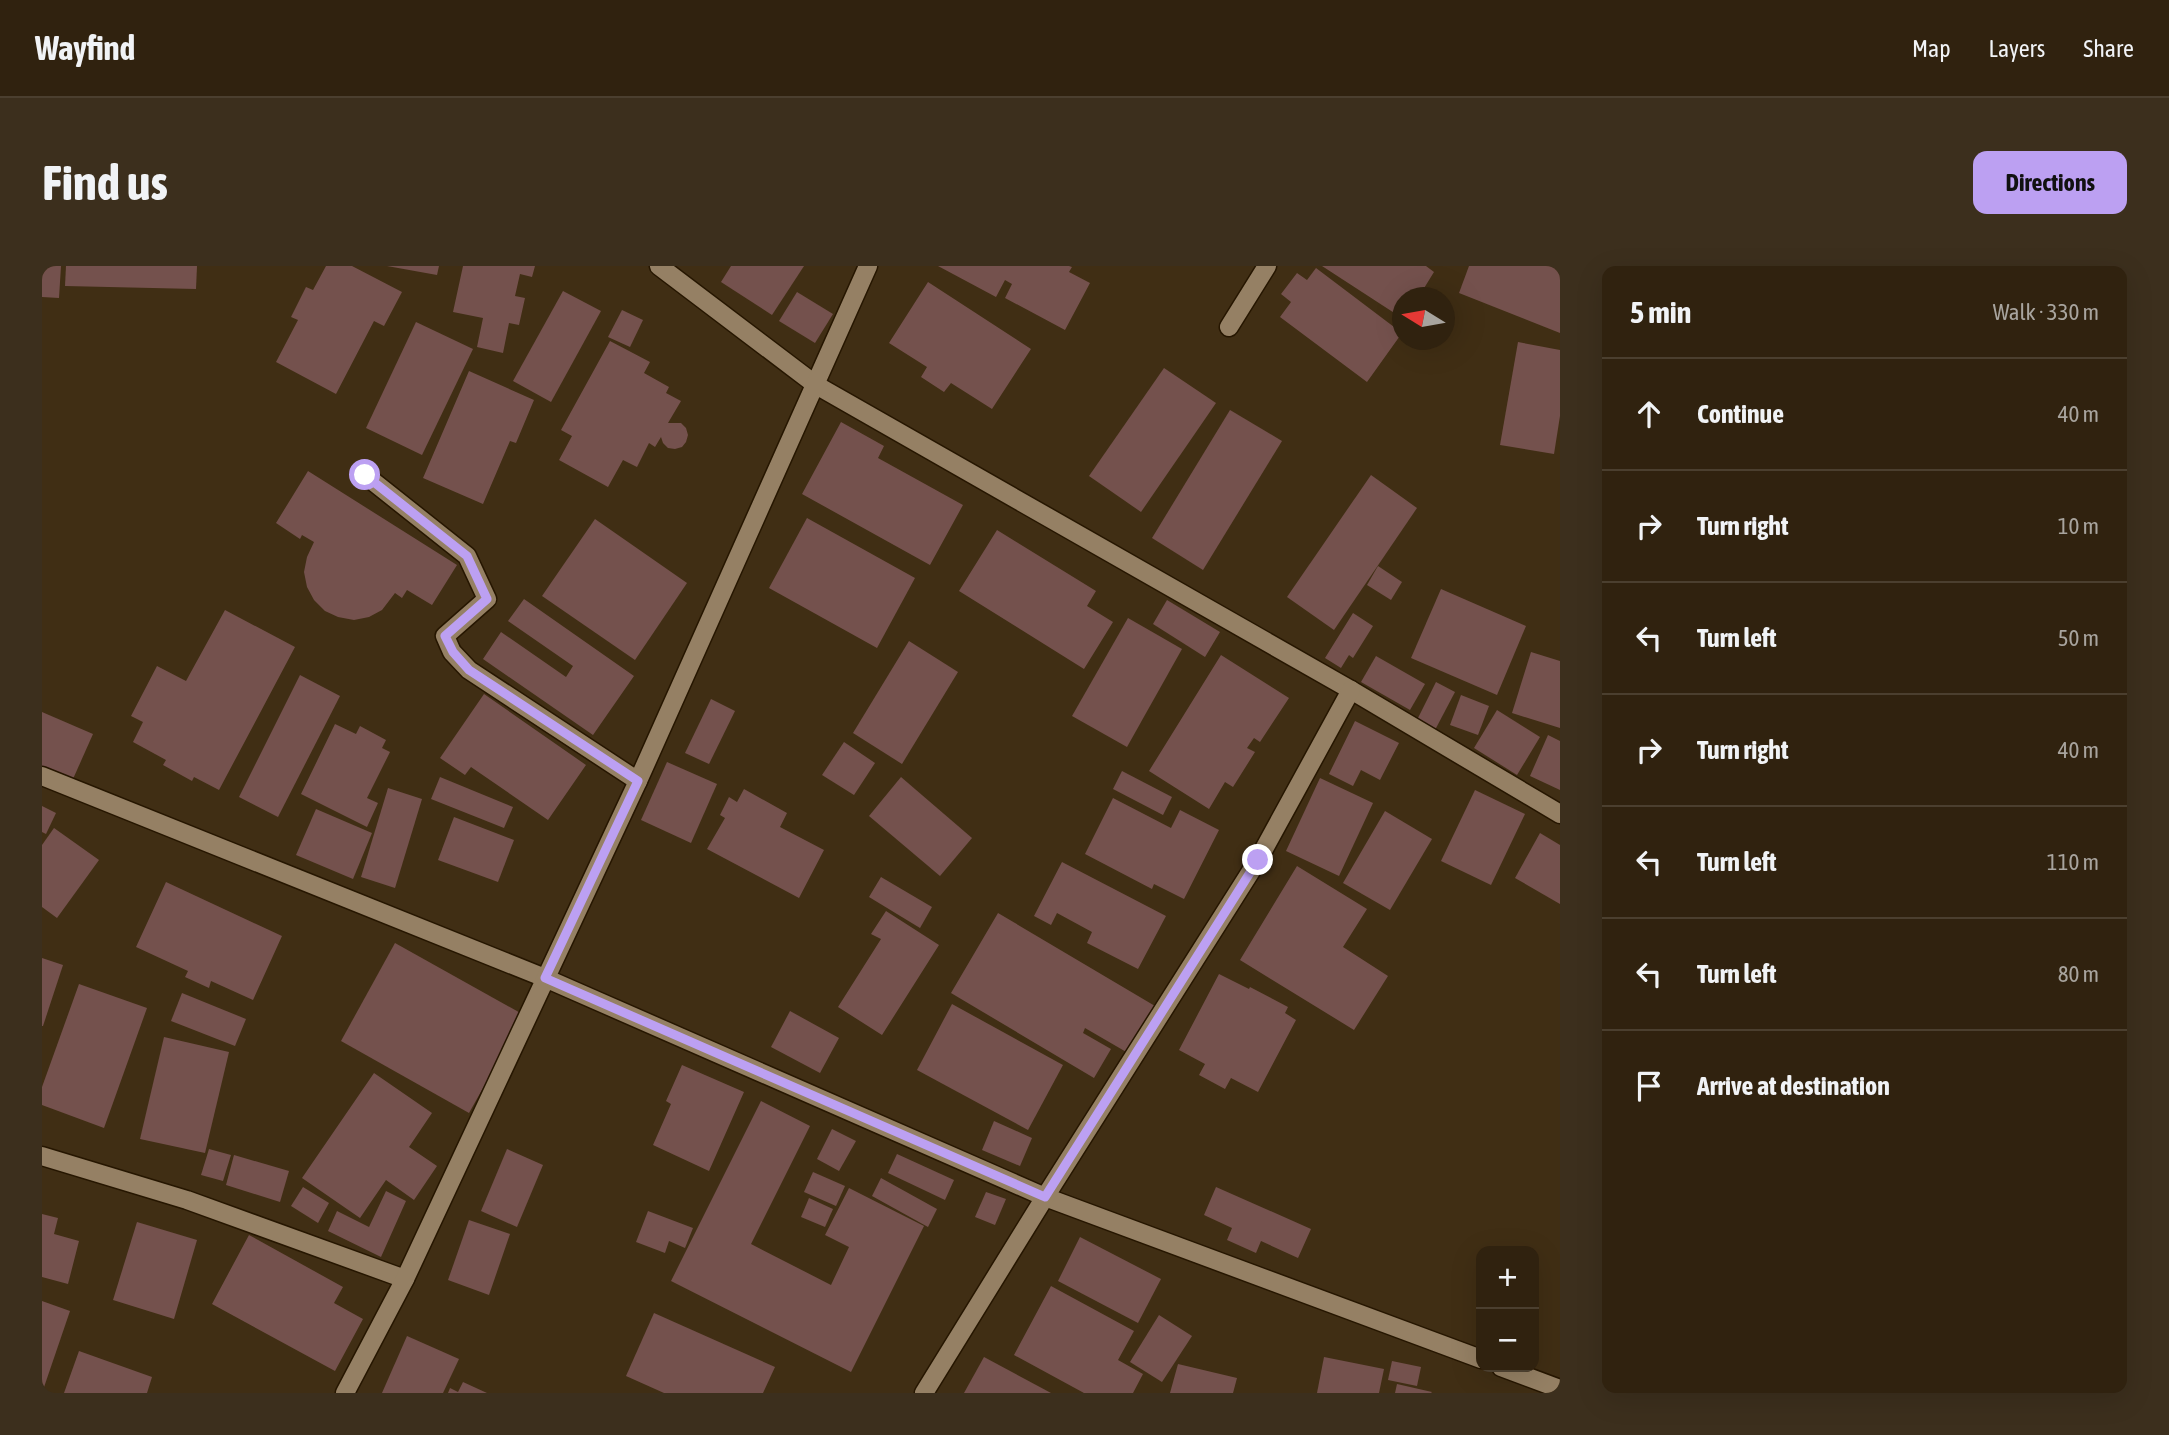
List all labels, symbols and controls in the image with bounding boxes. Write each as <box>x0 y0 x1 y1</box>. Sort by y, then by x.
text: Wayfind <box>35 29 135 67</box>
text: Map <box>1912 35 1951 62</box>
text: Layers <box>1989 35 2045 62</box>
text: Share <box>2083 35 2134 62</box>
button: Directions <box>1973 151 2127 214</box>
text: Find us <box>42 154 168 210</box>
north arrow <box>1392 287 1455 350</box>
text: 5 min <box>1630 295 1691 329</box>
text: Walk · 330 m <box>1993 299 2099 325</box>
icon: ahead <box>1630 395 1668 433</box>
text: Continue <box>1697 399 1784 429</box>
text: 40 m <box>2058 401 2099 427</box>
route start <box>349 459 380 490</box>
icon: right <box>1630 507 1668 545</box>
text: Turn right <box>1697 511 1788 541</box>
text: 10 m <box>2058 513 2099 539</box>
icon: left <box>1630 619 1668 657</box>
text: Turn left <box>1697 623 1777 653</box>
text: 50 m <box>2058 625 2099 651</box>
icon: right <box>1630 731 1668 769</box>
text: Turn right <box>1697 735 1788 765</box>
text: 40 m <box>2058 737 2099 763</box>
icon: left <box>1630 843 1668 881</box>
route end <box>1242 844 1273 875</box>
text: Turn left <box>1697 847 1777 877</box>
text: 110 m <box>2047 849 2099 875</box>
icon: left <box>1630 955 1668 993</box>
text: Turn left <box>1697 959 1777 989</box>
text: 80 m <box>2058 961 2099 987</box>
icon: arrive <box>1630 1067 1668 1105</box>
text: Arrive at destination <box>1697 1071 1890 1101</box>
map controls <box>1476 1246 1539 1372</box>
button: + <box>1476 1246 1539 1309</box>
button: − <box>1476 1309 1539 1372</box>

